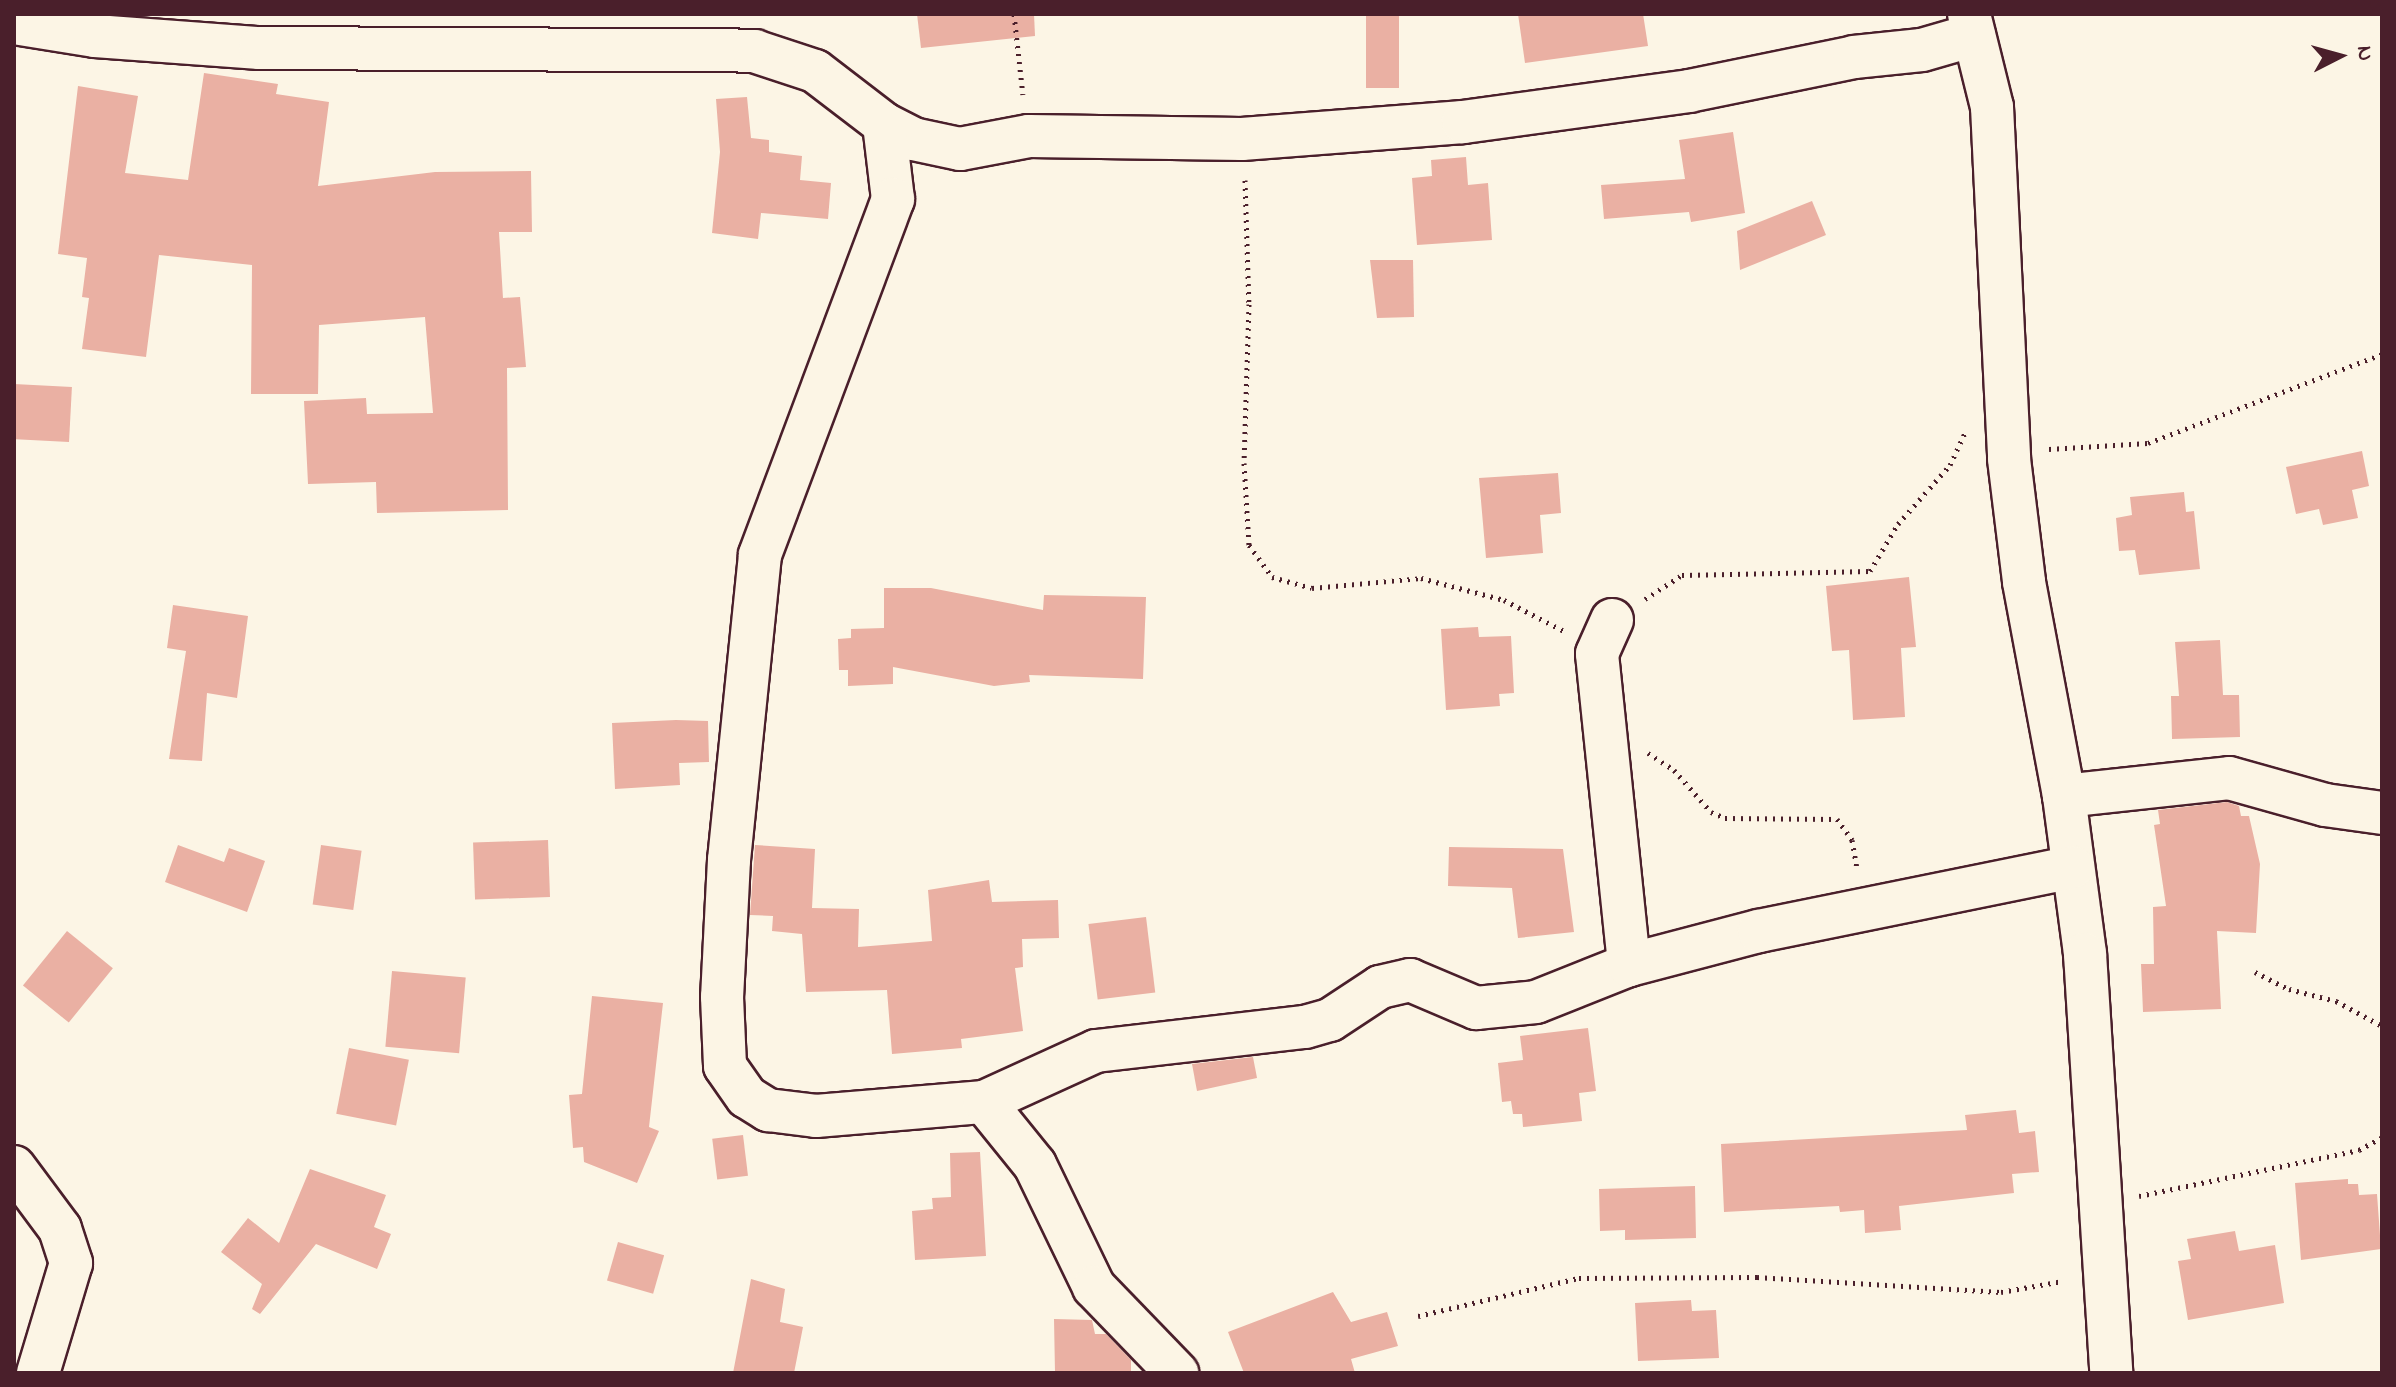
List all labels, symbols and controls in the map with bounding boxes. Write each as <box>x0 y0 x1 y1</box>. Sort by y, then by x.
north arrow <box>2300 16 2380 96</box>
text: N <box>2347 44 2381 63</box>

